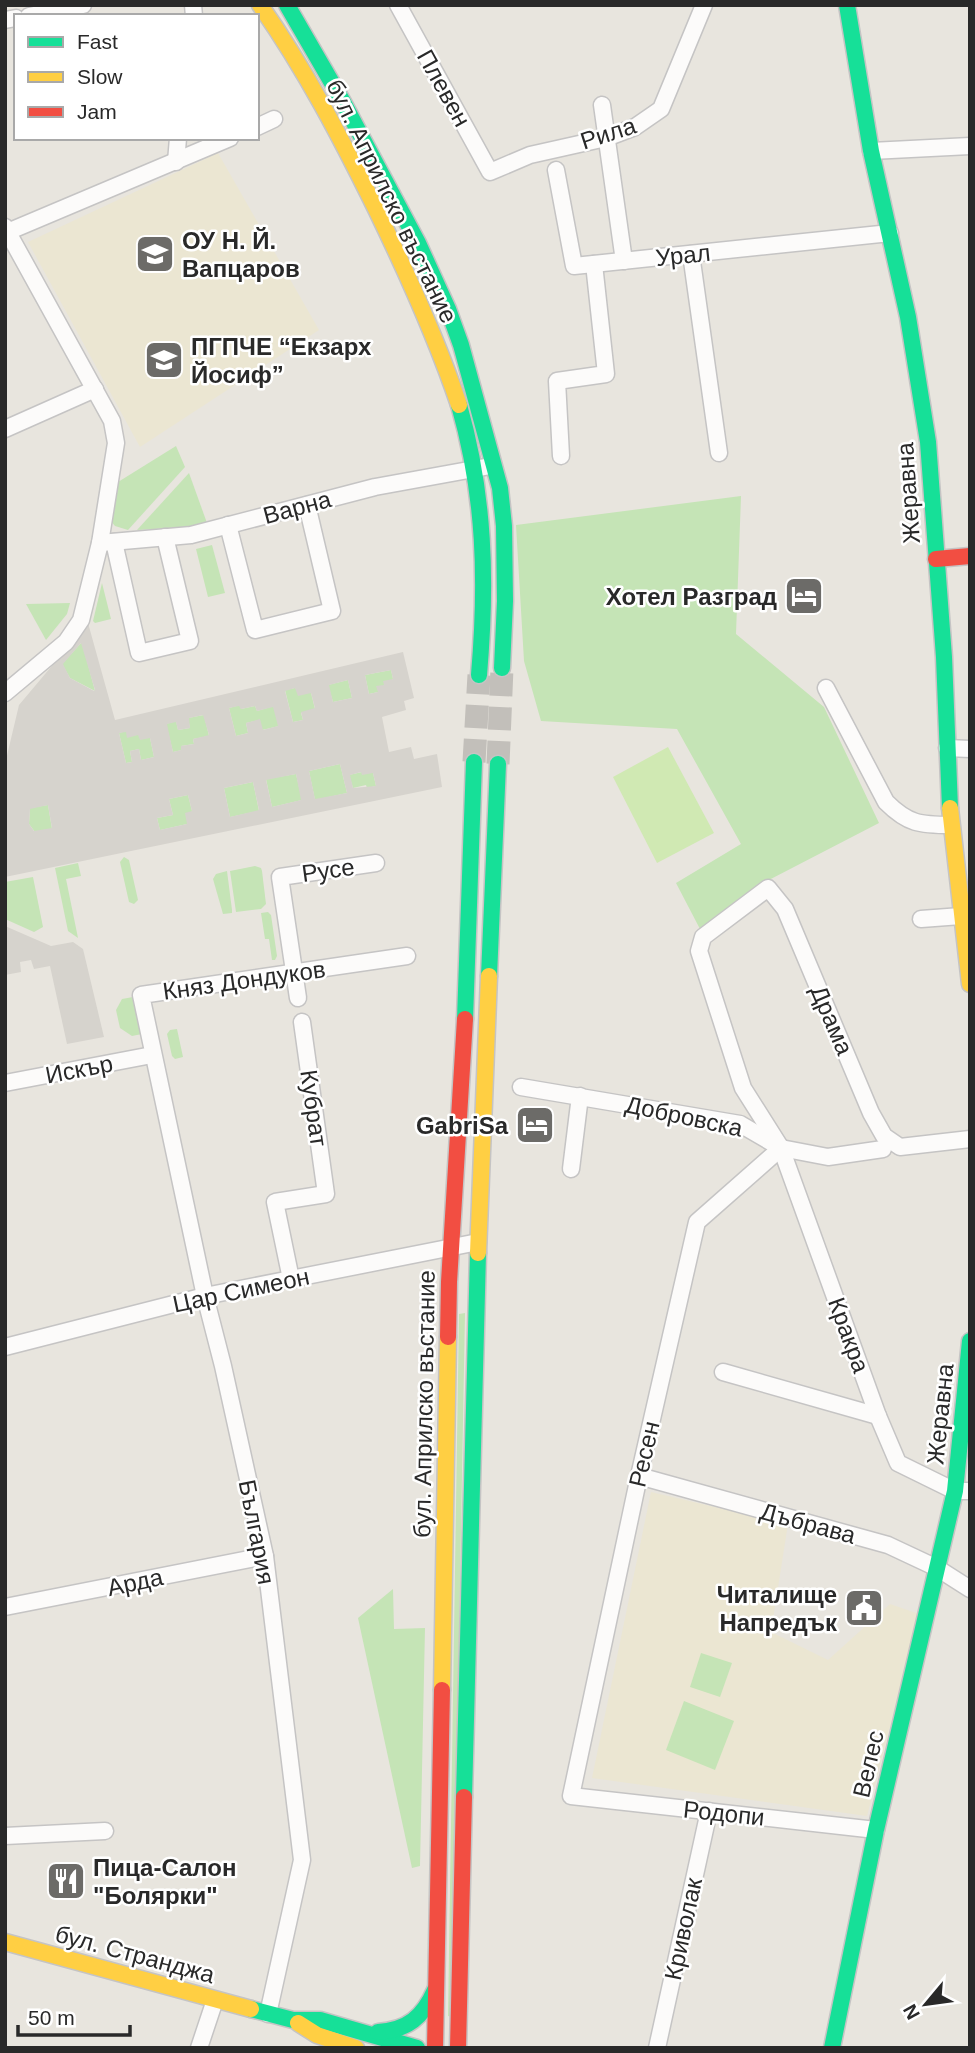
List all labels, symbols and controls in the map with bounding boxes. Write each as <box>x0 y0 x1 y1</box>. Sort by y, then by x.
legend <box>14 14 259 140</box>
text: Fast <box>77 30 118 53</box>
street label: Плевен <box>412 45 476 131</box>
text: Slow <box>77 65 123 88</box>
street label: бул. Априлско въстание <box>321 75 463 327</box>
text: Jam <box>77 100 117 123</box>
street label: Рила <box>577 111 640 155</box>
place label: ОУ Н. Й. Вапцаров <box>182 227 300 282</box>
school or university icon: ОУ Н. Й. Вапцаров <box>134 233 176 275</box>
street label: Урал <box>654 239 712 271</box>
place label: ПГПЧЕ “Екзарх Йосиф” <box>191 333 372 388</box>
school or university icon: ПГПЧЕ “Екзарх Йосиф” <box>143 339 185 381</box>
street label: Жеравна <box>891 441 925 544</box>
street label: Варна <box>260 485 335 529</box>
hotel icon: Хотел Разград <box>783 575 825 617</box>
place label: Хотел Разград <box>606 583 777 610</box>
street label: Русе <box>300 853 356 887</box>
street label: Княз Дондуков <box>161 955 327 1005</box>
street label: Драма <box>805 981 859 1059</box>
street label: Искър <box>43 1049 115 1089</box>
street label: Кубрат <box>295 1068 333 1148</box>
street label: Добровска <box>623 1090 746 1142</box>
hotel icon: GabriSa <box>514 1104 556 1146</box>
place label: GabriSa <box>416 1112 509 1139</box>
street label: Цар Симеон <box>170 1262 312 1318</box>
street label: бул. Априлско въстание <box>408 1270 440 1538</box>
street label: Кракра <box>823 1294 875 1377</box>
street label: Жеравна <box>921 1362 959 1466</box>
street label: Ресен <box>623 1418 665 1490</box>
street label: България <box>234 1477 280 1587</box>
street label: Дъбрава <box>757 1497 859 1549</box>
street label: Арда <box>105 1563 166 1601</box>
place label: Читалище Напредък <box>717 1581 838 1636</box>
public building icon: Читалище Напредък <box>843 1587 885 1629</box>
street label: Велес <box>847 1728 889 1800</box>
street label: Родопи <box>682 1795 766 1831</box>
place label: Пица-Салон "Болярки" <box>93 1854 236 1909</box>
restaurant icon: Пица-Салон "Болярки" <box>45 1860 87 1902</box>
street label: Криволак <box>659 1875 707 1983</box>
street label: бул. Странджа <box>52 1920 218 1988</box>
north arrow <box>891 1969 961 2039</box>
scale bar <box>18 1994 130 2038</box>
text: N <box>899 2001 924 2023</box>
text: 50 m <box>28 2006 75 2029</box>

